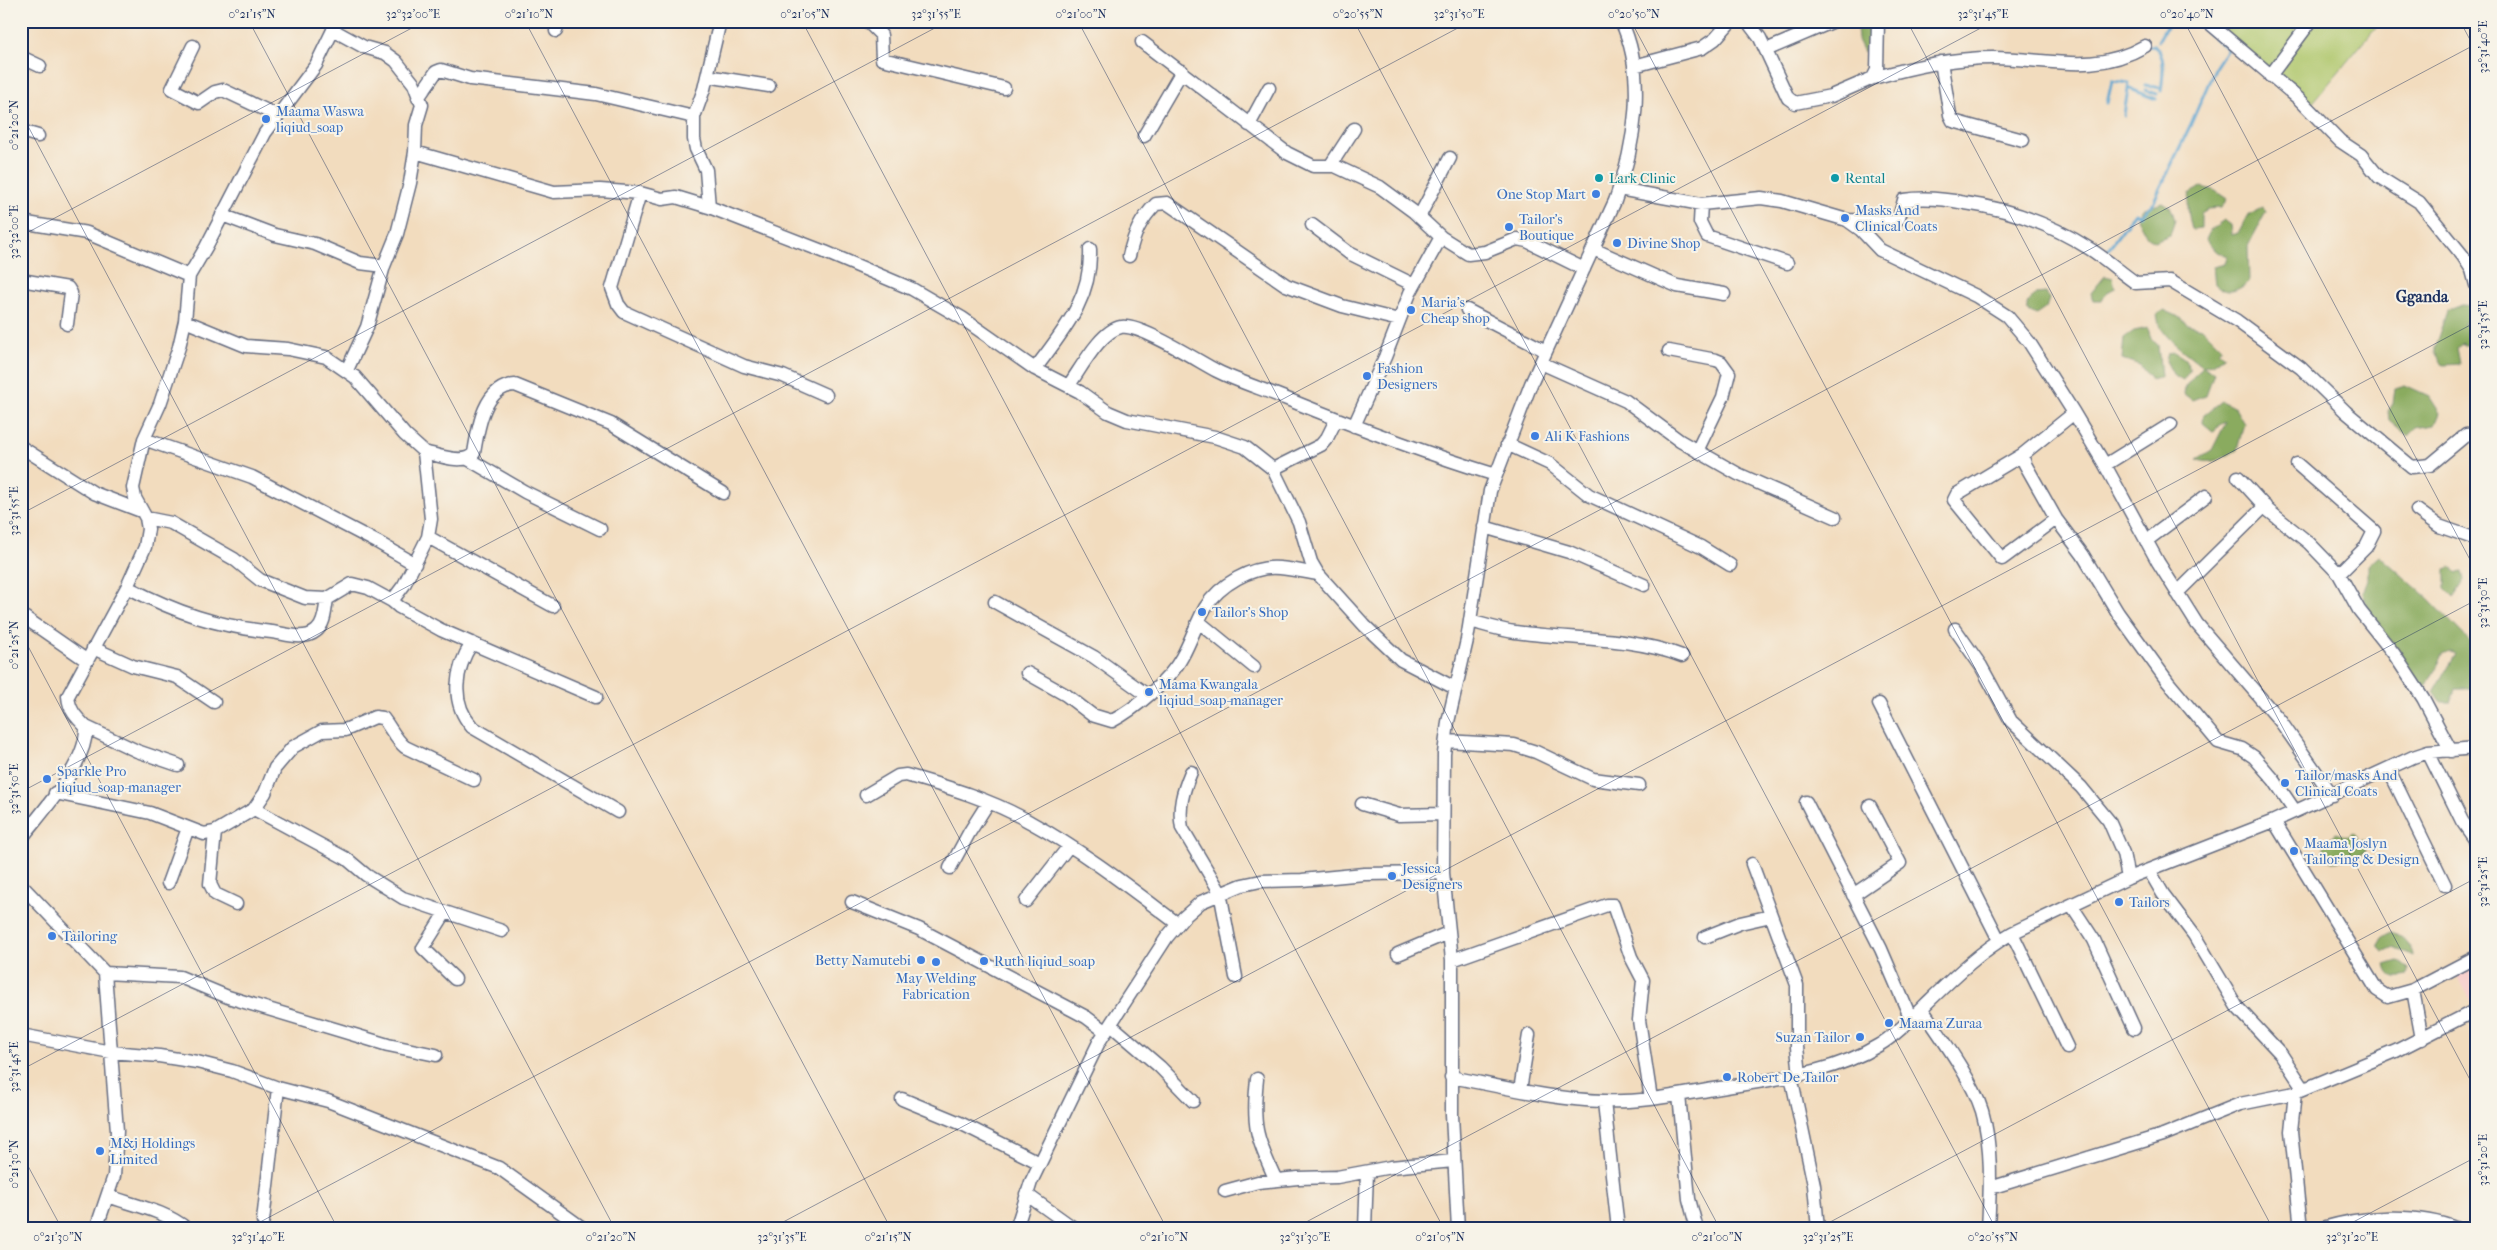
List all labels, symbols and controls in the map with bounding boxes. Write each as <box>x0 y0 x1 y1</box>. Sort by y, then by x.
text: 0°21'15"N <box>228 7 276 21</box>
text: 32°32'00"E <box>386 7 440 21</box>
text: 0°21'10"N <box>505 7 553 21</box>
text: 0°21'05"N <box>780 7 830 21</box>
text: 32°31'55"E <box>911 7 961 21</box>
text: 0°21'00"N <box>1055 7 1107 21</box>
text: 0°20'55"N <box>1333 7 1383 21</box>
text: 32°31'50"E <box>1434 7 1485 21</box>
text: 0°20'50"N <box>1608 7 1660 21</box>
text: 32°31'45"E <box>1957 7 2009 21</box>
text: 0°20'40"N <box>2160 7 2214 21</box>
text: 32°31'40"E <box>2476 21 2490 73</box>
text: 0°21'20"N <box>7 100 21 150</box>
place label: Maama Waswa liqiud_soap <box>275 103 365 136</box>
marker: Maama Waswa liqiud_soap <box>260 113 272 125</box>
place label: Lark Clinic <box>1609 170 1676 187</box>
place label: Rental <box>1845 170 1885 187</box>
marker: Lark Clinic <box>1593 172 1605 184</box>
marker: Rental <box>1829 172 1841 184</box>
place label: One Stop Mart <box>1497 186 1586 203</box>
marker: One Stop Mart <box>1590 188 1602 200</box>
place label: Masks And Clinical Coats <box>1855 202 1937 235</box>
text: 32°32'00"E <box>7 205 21 259</box>
place label: Tailor's Boutique <box>1519 211 1574 244</box>
marker: Masks And Clinical Coats <box>1839 212 1851 224</box>
marker: Tailor's Boutique <box>1503 221 1515 233</box>
place label: Divine Shop <box>1627 235 1701 252</box>
marker: Divine Shop <box>1611 237 1623 249</box>
district label: Gganda <box>2396 287 2449 307</box>
place label: Maria's Cheap shop <box>1421 294 1490 327</box>
text: 32°31'35"E <box>2476 300 2490 350</box>
marker: Maria's Cheap shop <box>1405 304 1417 316</box>
place label: Fashion Designers <box>1377 360 1438 393</box>
marker: Fashion Designers <box>1361 370 1373 382</box>
place label: Ali K Fashions <box>1544 428 1629 445</box>
marker: Ali K Fashions <box>1529 430 1541 442</box>
text: 32°31'55"E <box>7 486 21 536</box>
text: 32°31'30"E <box>2476 578 2490 628</box>
place label: Tailor's Shop <box>1212 604 1289 621</box>
marker: Tailor's Shop <box>1196 606 1208 618</box>
text: 0°21'25"N <box>7 620 21 670</box>
place label: Mama Kwangala liqiud_soap-manager <box>1158 676 1283 709</box>
marker: Mama Kwangala liqiud_soap-manager <box>1143 686 1155 698</box>
place label: Sparkle Pro liqiud_soap-manager <box>56 763 181 796</box>
text: 32°31'50"E <box>7 764 21 815</box>
place label: Tailor/masks And Clinical Coats <box>2295 767 2398 800</box>
marker: Sparkle Pro liqiud_soap-manager <box>41 773 53 785</box>
marker: Tailor/masks And Clinical Coats <box>2279 777 2291 789</box>
place label: Maama Joslyn Tailoring & Design <box>2304 835 2419 868</box>
marker: Maama Joslyn Tailoring & Design <box>2288 845 2300 857</box>
text: 32°31'25"E <box>2476 857 2490 907</box>
place label: Jessica Designers <box>1401 860 1463 893</box>
marker: Jessica Designers <box>1386 870 1398 882</box>
place label: Tailors <box>2129 894 2170 911</box>
marker: Tailors <box>2113 896 2125 908</box>
place label: Tailoring <box>62 928 118 945</box>
marker: Tailoring <box>46 930 58 942</box>
place label: Betty Namutebi <box>815 952 911 969</box>
place label: Ruth liqiud_soap <box>994 953 1095 970</box>
marker: Betty Namutebi <box>915 954 927 966</box>
marker: Ruth liqiud_soap <box>978 955 990 967</box>
marker: May Welding Fabrication <box>930 956 942 968</box>
place label: May Welding Fabrication <box>896 970 977 1003</box>
place label: Maama Zuraa <box>1899 1015 1983 1032</box>
marker: Maama Zuraa <box>1883 1017 1895 1029</box>
place label: Suzan Tailor <box>1776 1029 1850 1046</box>
marker: Suzan Tailor <box>1854 1031 1866 1043</box>
text: 32°31'45"E <box>7 1041 21 1093</box>
place label: Robert De Tailor <box>1737 1069 1839 1086</box>
marker: Robert De Tailor <box>1721 1071 1733 1083</box>
text: 32°31'20"E <box>2476 1134 2490 1186</box>
place label: M&j Holdings Limited <box>110 1135 195 1168</box>
text: 0°21'30"N <box>7 1139 21 1189</box>
marker: M&j Holdings Limited <box>94 1145 106 1157</box>
text: 0°21'30"N <box>33 1230 83 1244</box>
text: 32°31'40"E <box>232 1230 284 1244</box>
text: 0°21'20"N <box>586 1230 636 1244</box>
text: 32°31'35"E <box>757 1230 807 1244</box>
text: 0°21'15"N <box>864 1230 912 1244</box>
text: 0°21'10"N <box>1140 1230 1188 1244</box>
text: 32°31'30"E <box>1280 1230 1330 1244</box>
text: 0°21'05"N <box>1415 1230 1465 1244</box>
text: 0°21'00"N <box>1691 1230 1743 1244</box>
text: 32°31'25"E <box>1803 1230 1853 1244</box>
text: 0°20'55"N <box>1968 1230 2018 1244</box>
text: 32°31'20"E <box>2326 1230 2378 1244</box>

